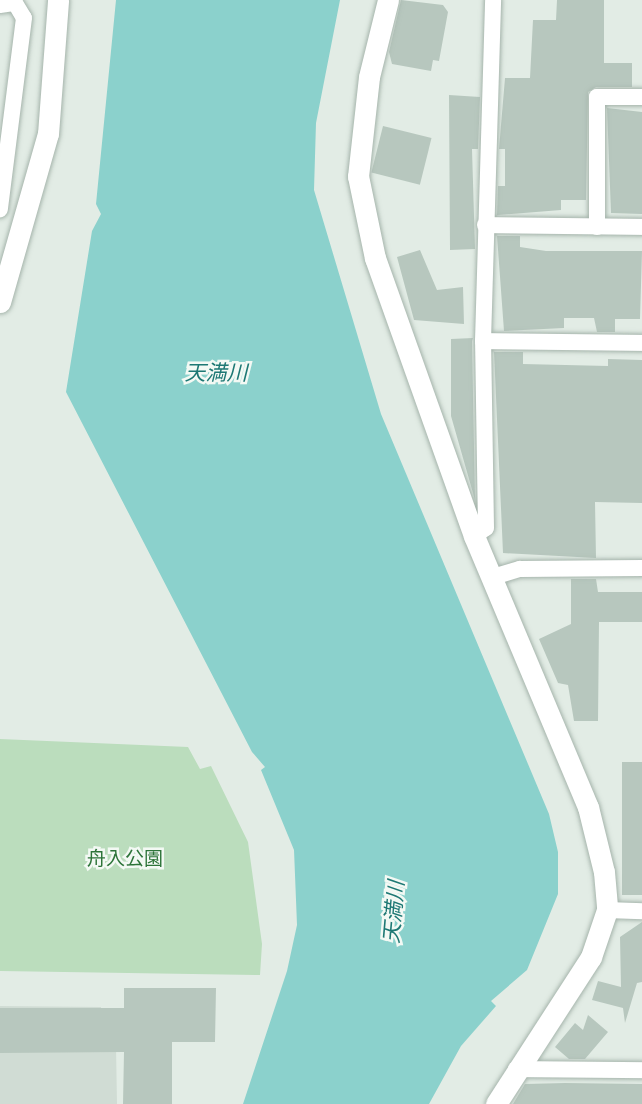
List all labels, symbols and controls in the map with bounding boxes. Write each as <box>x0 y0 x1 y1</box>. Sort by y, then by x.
water label: 天満川 <box>185 359 247 385</box>
park label: 舟入公園 <box>87 848 163 870</box>
water label: 天満川 <box>378 880 408 944</box>

